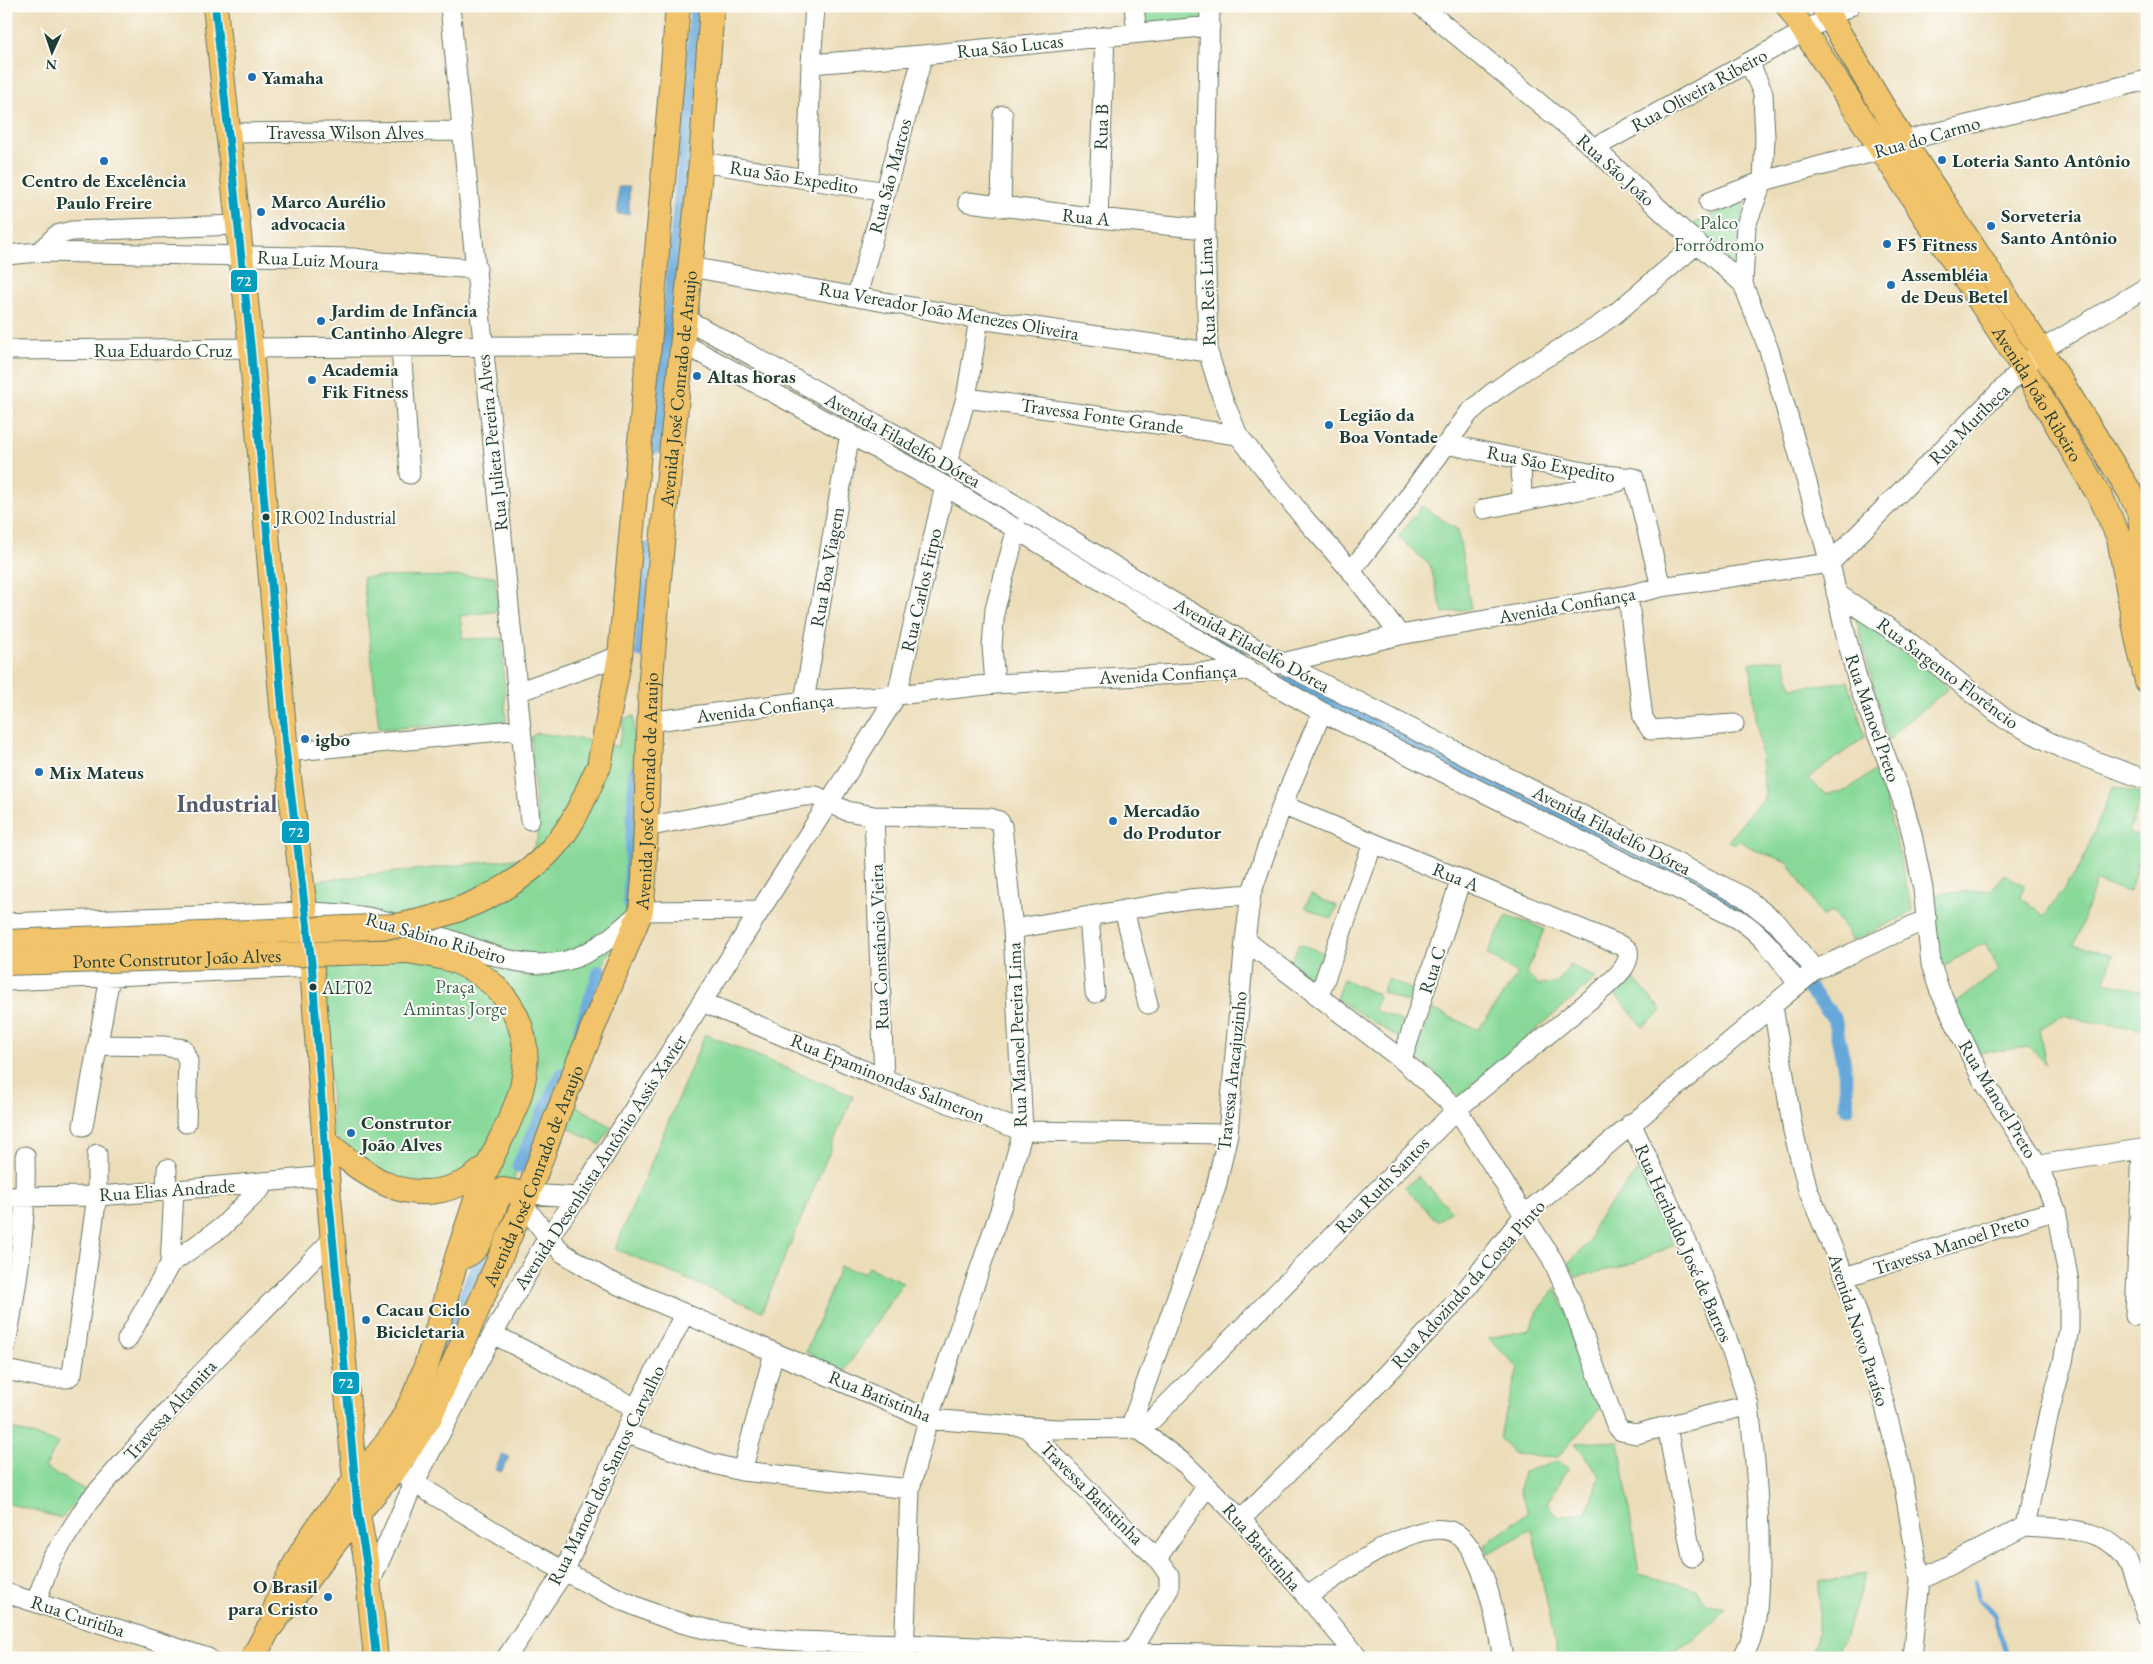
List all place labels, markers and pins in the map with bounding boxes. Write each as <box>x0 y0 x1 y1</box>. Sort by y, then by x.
place label: Yamaha <box>262 65 324 90</box>
marker: Yamaha <box>246 71 258 83</box>
place label: Loteria Santo Antônio <box>1952 148 2131 173</box>
marker: Loteria Santo Antônio <box>1936 154 1948 166</box>
marker: Centro de Excelência Paulo Freire <box>98 155 110 167</box>
place label: Centro de Excelência Paulo Freire <box>22 168 187 215</box>
place label: Marco Aurélio advocacia <box>271 189 386 236</box>
place label: Sorveteria Santo Antônio <box>2001 203 2117 250</box>
marker: Marco Aurélio advocacia <box>255 206 267 218</box>
marker: Sorveteria Santo Antônio <box>1985 220 1997 232</box>
place label: F5 Fitness <box>1897 232 1978 257</box>
marker: F5 Fitness <box>1881 238 1893 250</box>
place label: Assembléia de Deus Betel <box>1900 262 2009 309</box>
marker: Assembléia de Deus Betel <box>1885 279 1897 291</box>
place label: Jardim de Infãncia Cantinho Alegre <box>329 298 478 345</box>
marker: Jardim de Infãncia Cantinho Alegre <box>315 315 327 327</box>
place label: Academia Fik Fitness <box>321 357 408 404</box>
place label: Altas horas <box>706 364 796 389</box>
marker: Altas horas <box>691 370 703 382</box>
marker: Academia Fik Fitness <box>306 374 318 386</box>
place label: Legião da Boa Vontade <box>1339 402 1438 449</box>
marker: Legião da Boa Vontade <box>1323 419 1335 431</box>
place label: JRO02 Industrial <box>273 506 396 529</box>
marker: JRO02 Industrial <box>261 512 271 522</box>
place label: igbo <box>315 727 350 752</box>
marker: igbo <box>299 733 311 745</box>
place label: Mix Mateus <box>49 760 144 785</box>
marker: Mix Mateus <box>33 766 45 778</box>
place label: Mercadão do Produtor <box>1123 798 1221 845</box>
marker: Mercadão do Produtor <box>1107 815 1119 827</box>
place label: ALT02 <box>321 976 373 999</box>
marker: ALT02 <box>308 982 318 992</box>
place label: Construtor João Alves <box>359 1110 452 1157</box>
marker: Construtor João Alves <box>345 1127 357 1139</box>
place label: Cacau Ciclo Bicicletaria <box>376 1297 470 1344</box>
marker: Cacau Ciclo Bicicletaria <box>360 1314 372 1326</box>
place label: O Brasil para Cristo <box>228 1574 319 1621</box>
marker: O Brasil para Cristo <box>322 1591 334 1603</box>

